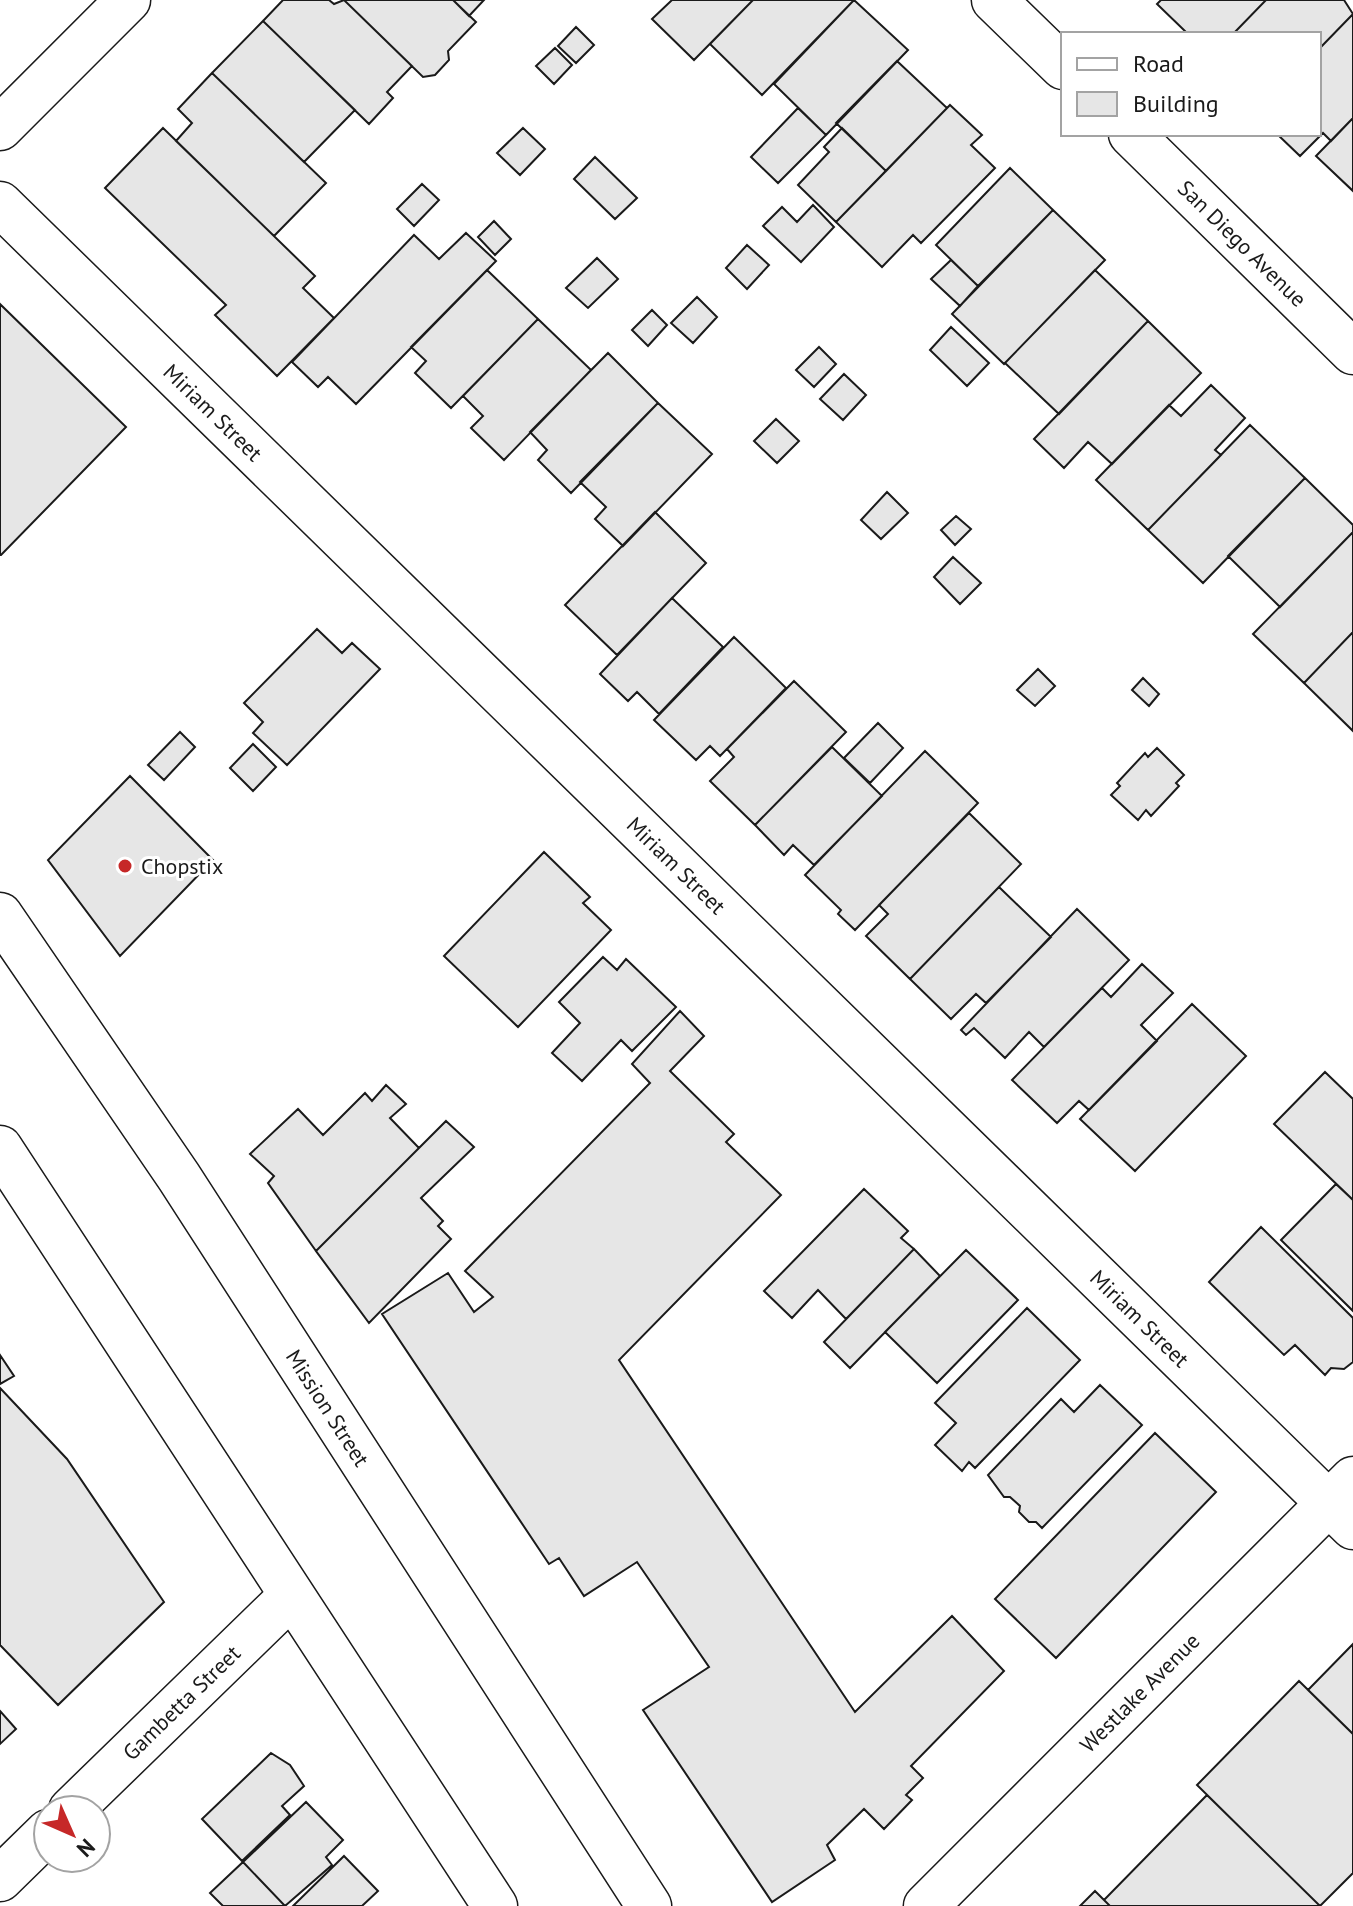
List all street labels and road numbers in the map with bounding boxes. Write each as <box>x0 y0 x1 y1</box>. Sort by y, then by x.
street label: San Diego Avenue <box>1172 174 1313 313</box>
street label: Miriam Street <box>158 358 269 467</box>
street label: Miriam Street <box>621 811 732 920</box>
street label: Miriam Street <box>1084 1264 1195 1373</box>
street label: Mission Street <box>280 1344 376 1472</box>
street label: Westlake Avenue <box>1074 1627 1205 1758</box>
street label: Gambetta Street <box>117 1639 246 1766</box>

